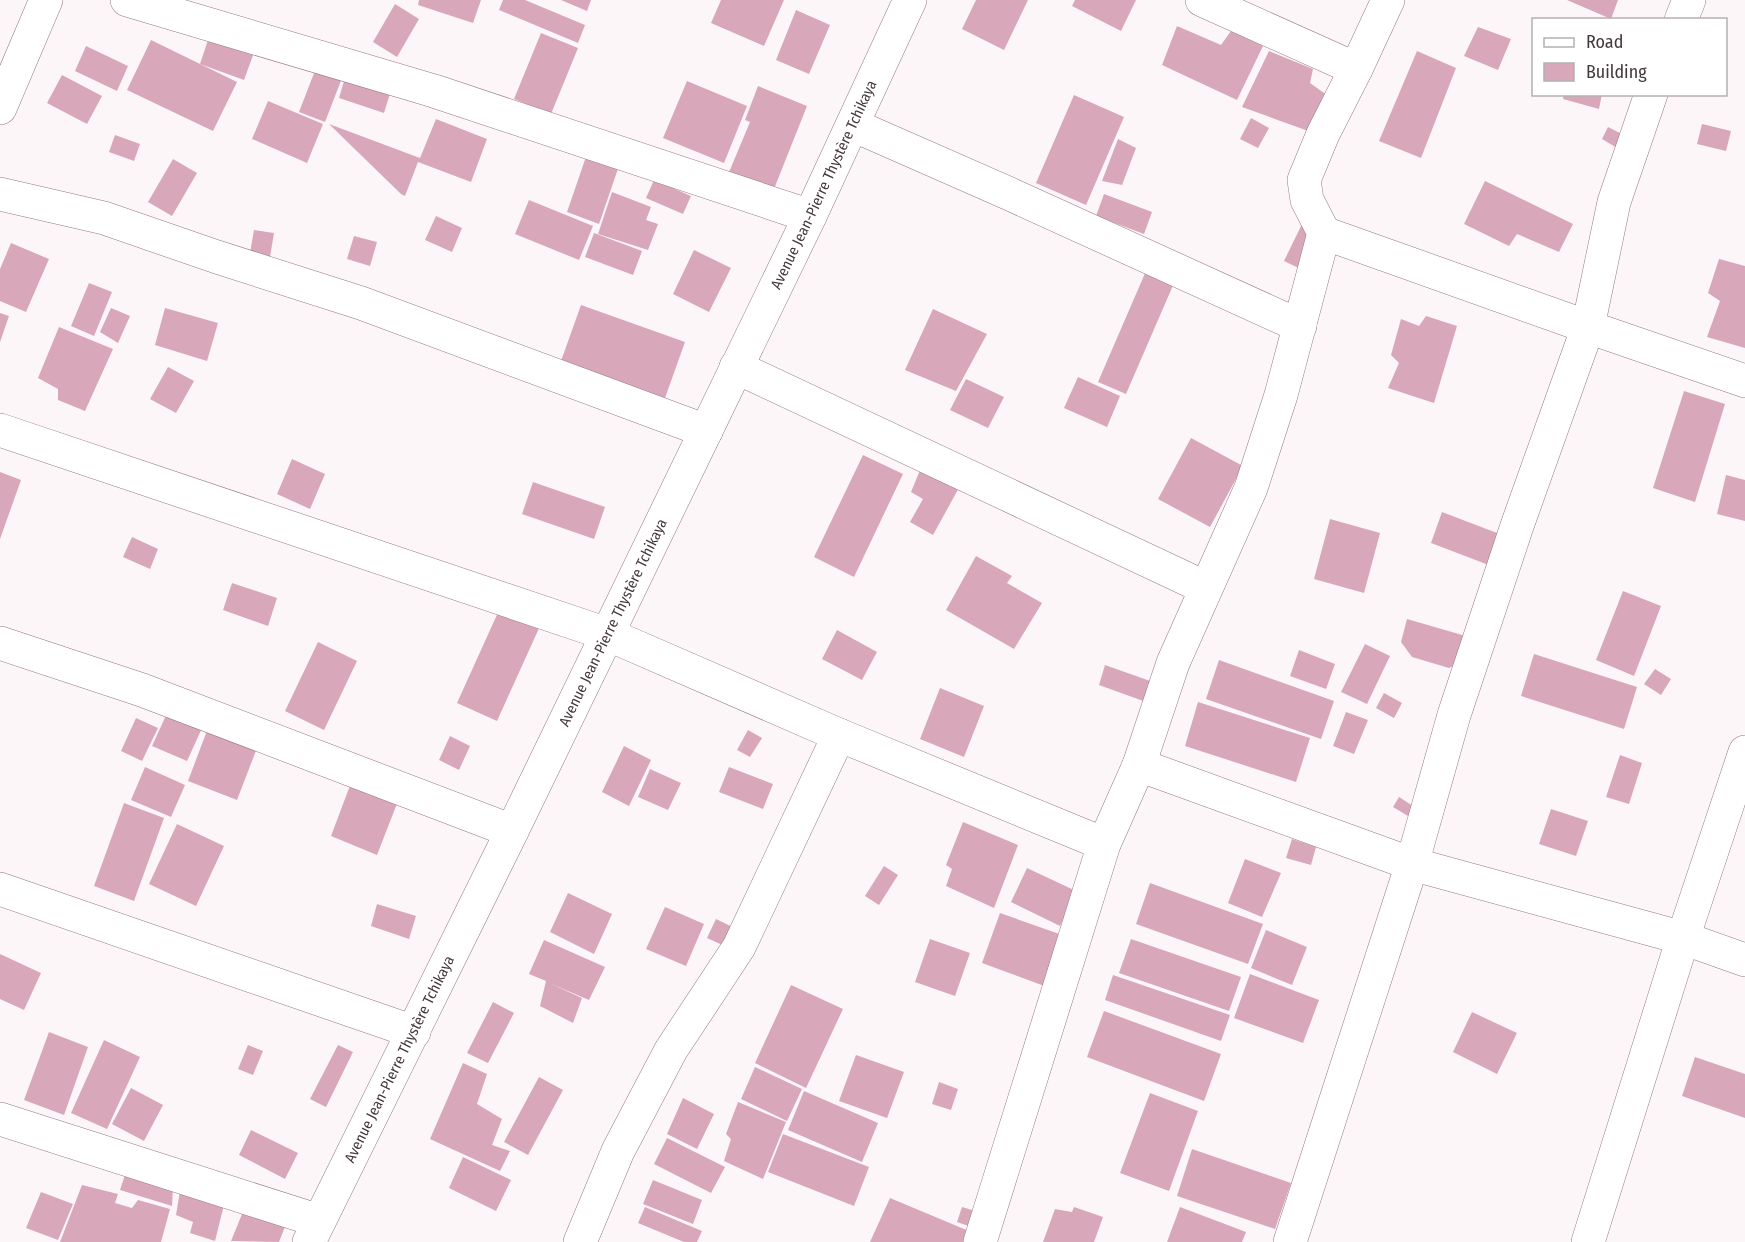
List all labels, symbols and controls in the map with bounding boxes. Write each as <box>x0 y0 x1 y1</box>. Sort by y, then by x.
legend <box>1532 18 1727 96</box>
text: Road <box>1586 31 1623 53</box>
text: Building <box>1586 61 1647 83</box>
street label: Avenue Jean-Pierre Thystère Tchikaya <box>767 77 881 292</box>
street label: Avenue Jean-Pierre Thystère Tchikaya <box>555 516 671 729</box>
street label: Avenue Jean-Pierre Thystère Tchikaya <box>341 953 458 1166</box>

